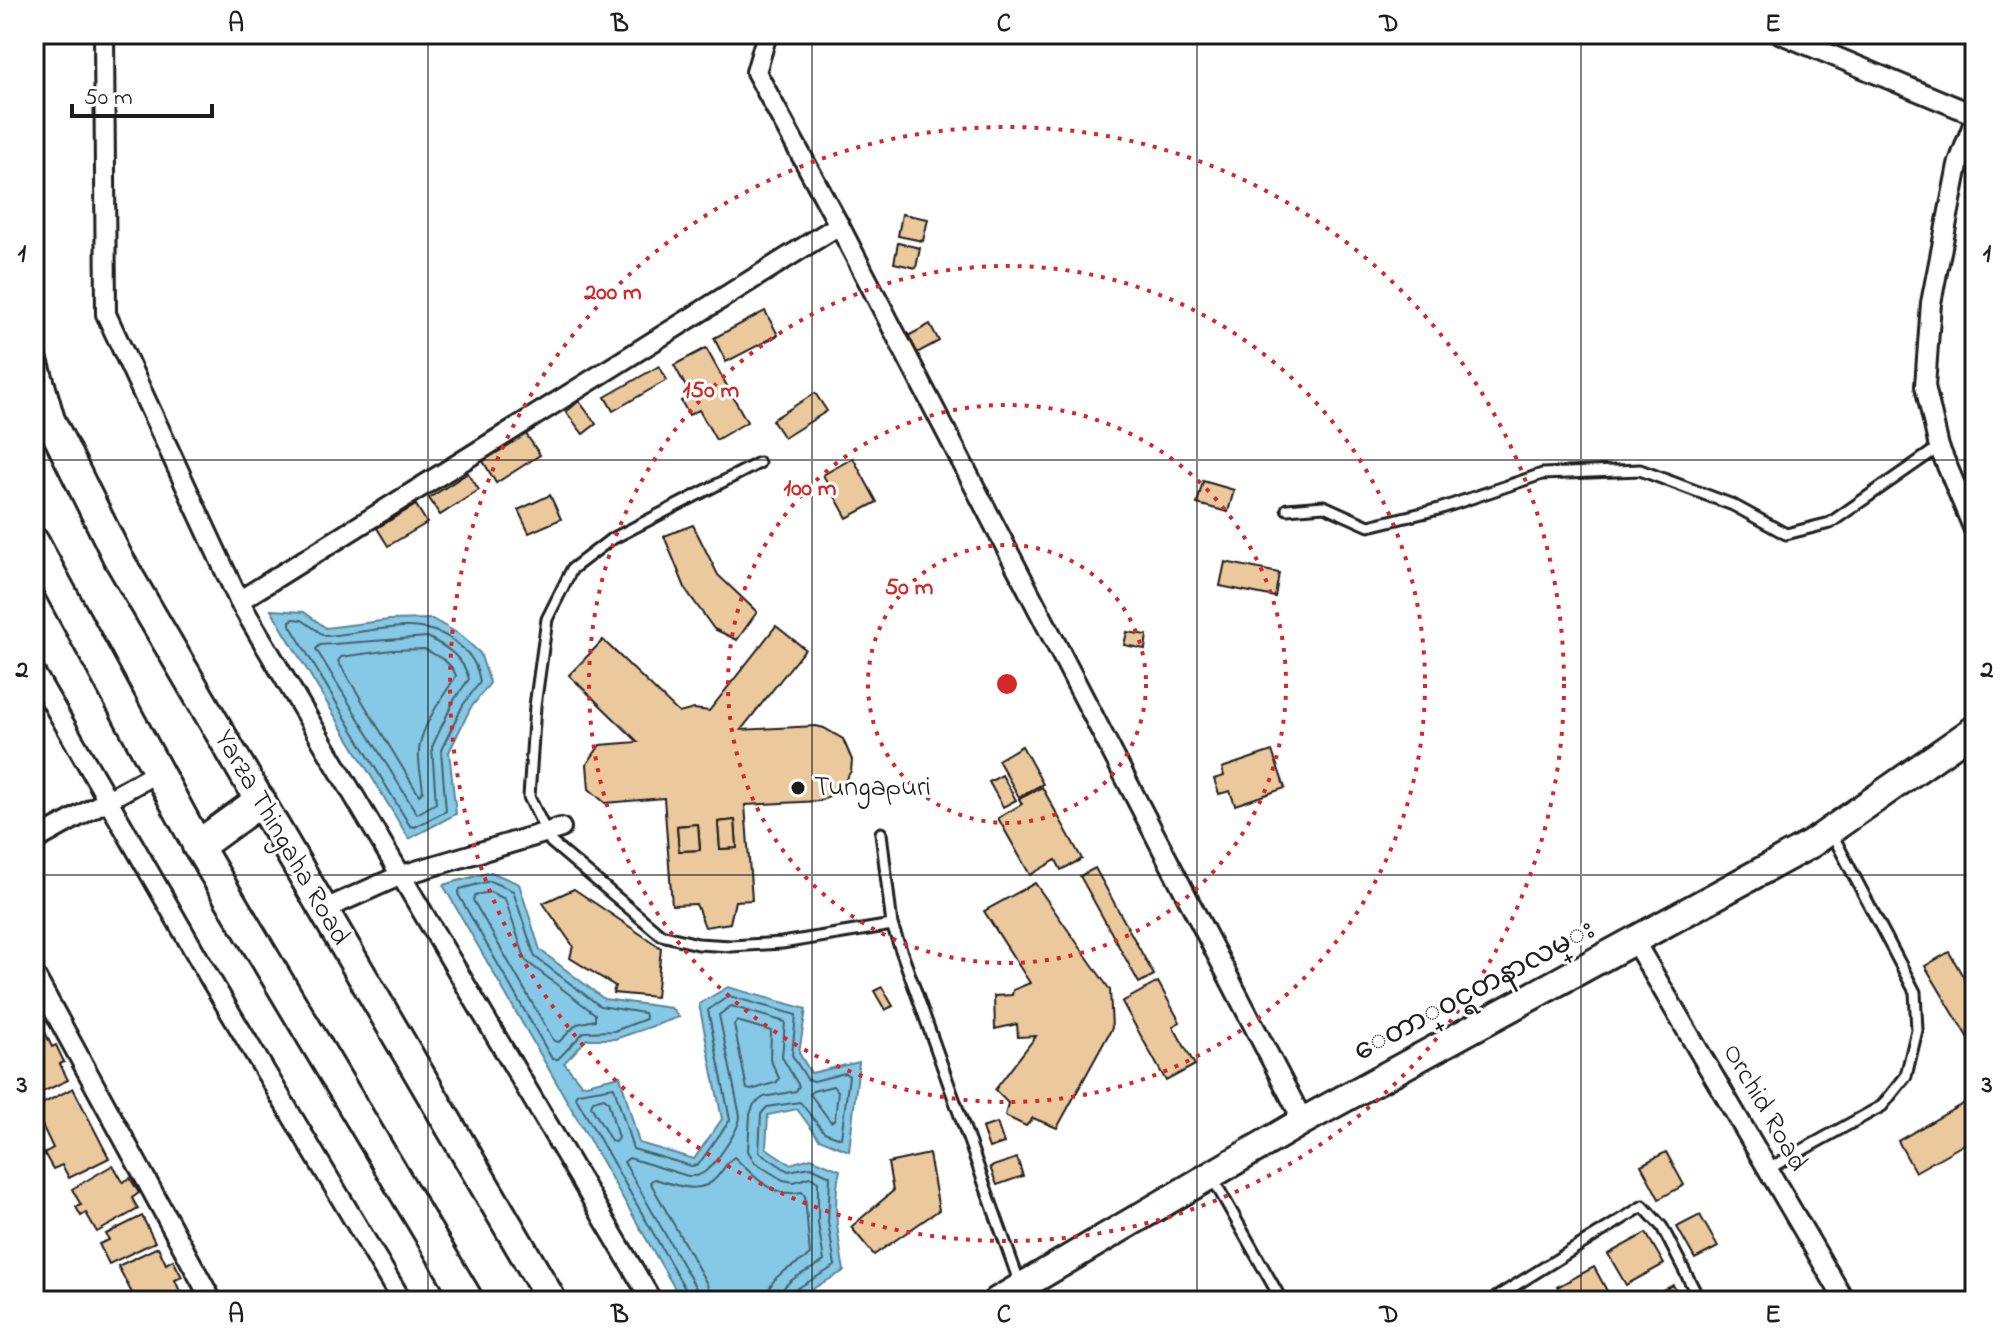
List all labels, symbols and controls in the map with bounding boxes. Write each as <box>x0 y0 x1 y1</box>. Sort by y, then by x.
text: A <box>228 6 244 44</box>
text: B <box>610 6 629 44</box>
text: C <box>997 6 1011 44</box>
text: D <box>1378 6 1399 44</box>
text: E <box>1765 6 1781 44</box>
scale bar <box>72 68 212 118</box>
text: 50 m <box>84 81 133 116</box>
text: 1 <box>18 236 27 274</box>
text: 1 <box>1983 236 1992 274</box>
text: 200 m <box>583 276 642 311</box>
text: 150 m <box>683 374 740 409</box>
text: 100 m <box>784 472 837 507</box>
text: 50 m <box>885 571 934 606</box>
text: 2 <box>15 652 29 690</box>
text: 2 <box>1980 652 1994 690</box>
centre of rings <box>993 670 1021 698</box>
street label: Yarza Thingaha Road <box>203 723 360 954</box>
place label: Tungapuri <box>814 768 931 809</box>
marker: Tungapuri <box>789 779 807 797</box>
street label: ေတာ္၀င္ရတနာလမ္း <box>1347 911 1603 1073</box>
street label: Orchid Road <box>1711 1036 1817 1180</box>
text: 3 <box>16 1067 28 1105</box>
text: 3 <box>1981 1067 1993 1105</box>
text: A <box>228 1297 244 1335</box>
text: B <box>610 1297 629 1335</box>
text: C <box>997 1297 1011 1335</box>
text: D <box>1378 1297 1399 1335</box>
text: E <box>1765 1297 1781 1335</box>

